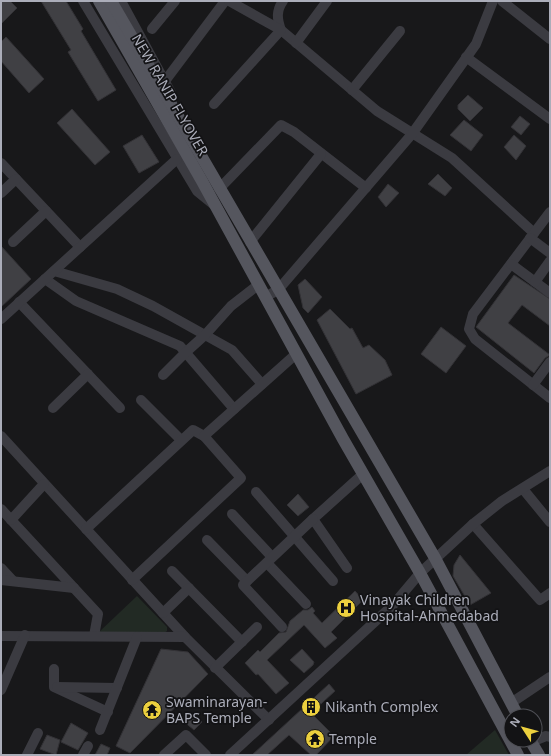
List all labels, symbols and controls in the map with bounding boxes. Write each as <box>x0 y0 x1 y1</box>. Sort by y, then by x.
street label: NEW RANIP FLYOVER <box>128 30 213 159</box>
place label: Vinayak Children Hospital-Ahmedabad <box>360 590 499 625</box>
hospital icon: Vinayak Children Hospital-Ahmedabad <box>335 597 357 619</box>
place label: Swaminarayan- BAPS Temple <box>166 692 267 727</box>
building icon: Nikanth Complex <box>300 696 322 718</box>
place label: Nikanth Complex <box>325 697 439 716</box>
temple icon: Swaminarayan- BAPS Temple <box>141 699 163 721</box>
north arrow <box>503 708 543 748</box>
text: N <box>506 714 523 730</box>
temple icon: Temple <box>304 728 326 750</box>
place label: Temple <box>329 729 377 748</box>

